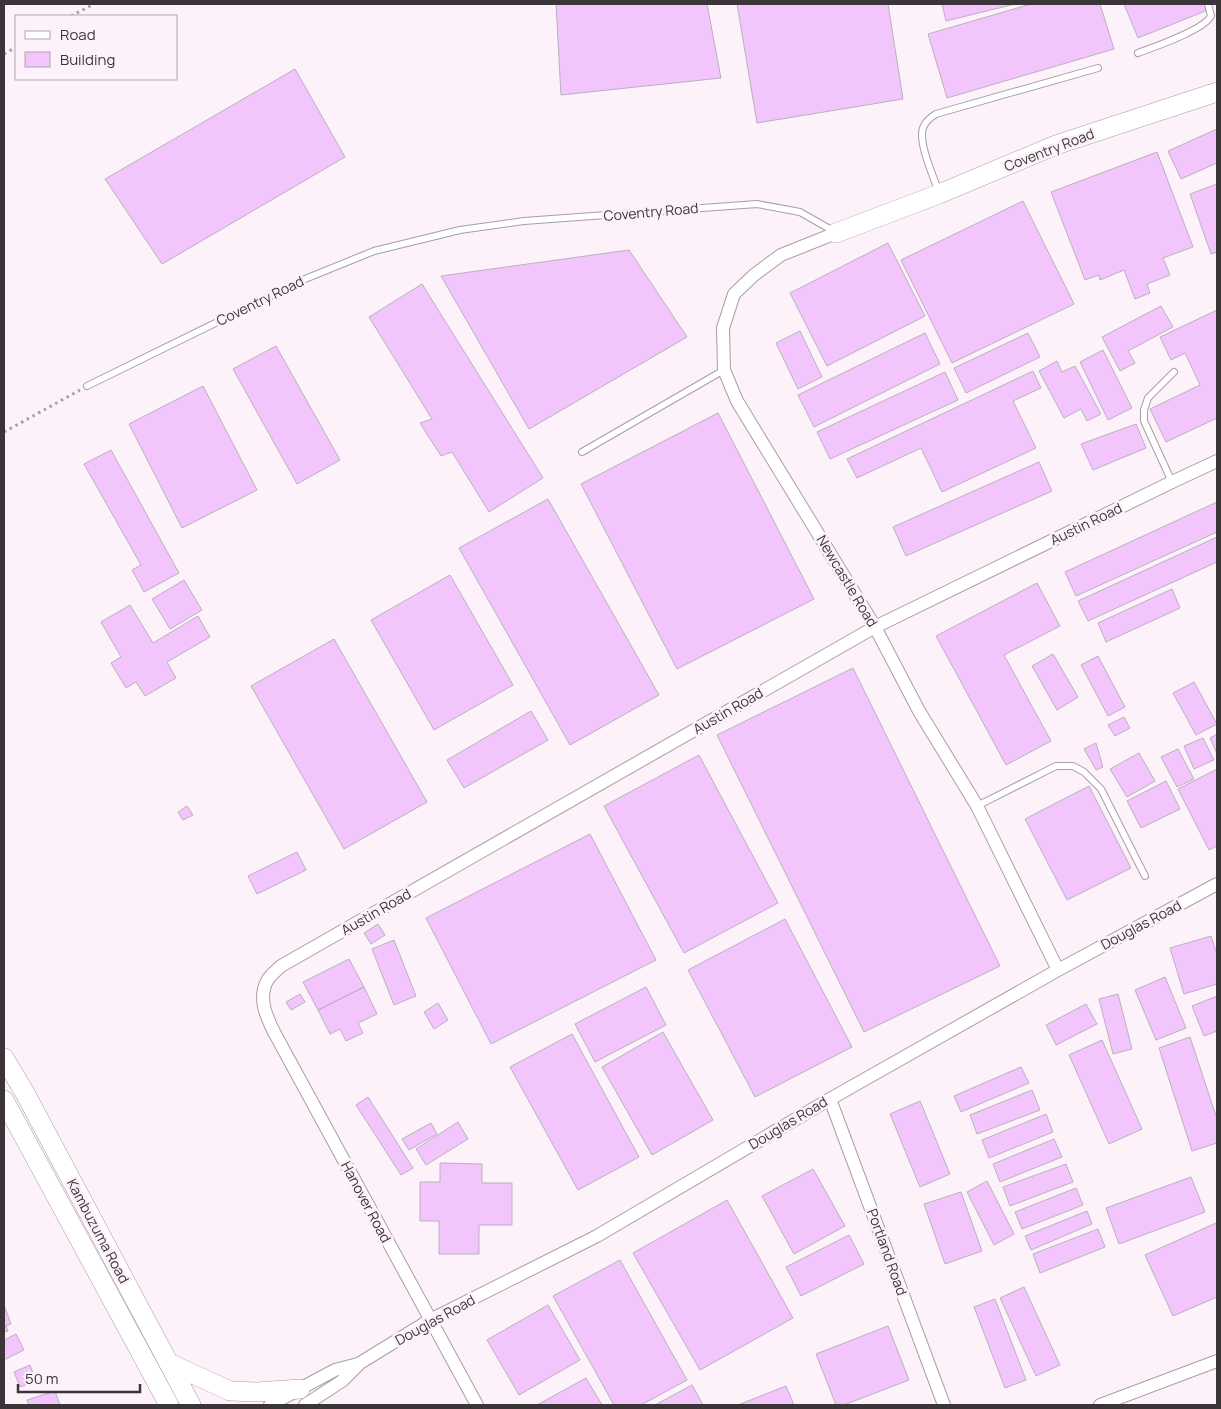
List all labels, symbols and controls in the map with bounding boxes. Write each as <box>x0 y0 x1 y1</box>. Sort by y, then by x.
legend <box>15 15 178 80</box>
text: Road <box>60 24 96 45</box>
text: Building <box>60 49 115 70</box>
street label: Coventry Road <box>1001 124 1097 175</box>
street label: Coventry Road <box>603 198 699 225</box>
street label: Coventry Road <box>213 271 307 330</box>
street label: Austin Road <box>1047 498 1125 549</box>
street label: Newcastle Road <box>813 531 882 630</box>
street label: Austin Road <box>689 683 766 738</box>
street label: Austin Road <box>337 884 414 939</box>
street label: Douglas Road <box>1097 895 1184 954</box>
street label: Douglas Road <box>745 1092 831 1154</box>
street label: Hanover Road <box>337 1158 396 1246</box>
street label: Kambuzuma Road <box>63 1175 134 1286</box>
street label: Portland Road <box>863 1206 912 1298</box>
street label: Douglas Road <box>391 1290 478 1349</box>
scale bar <box>18 1362 140 1394</box>
text: 50 m <box>25 1368 59 1389</box>

